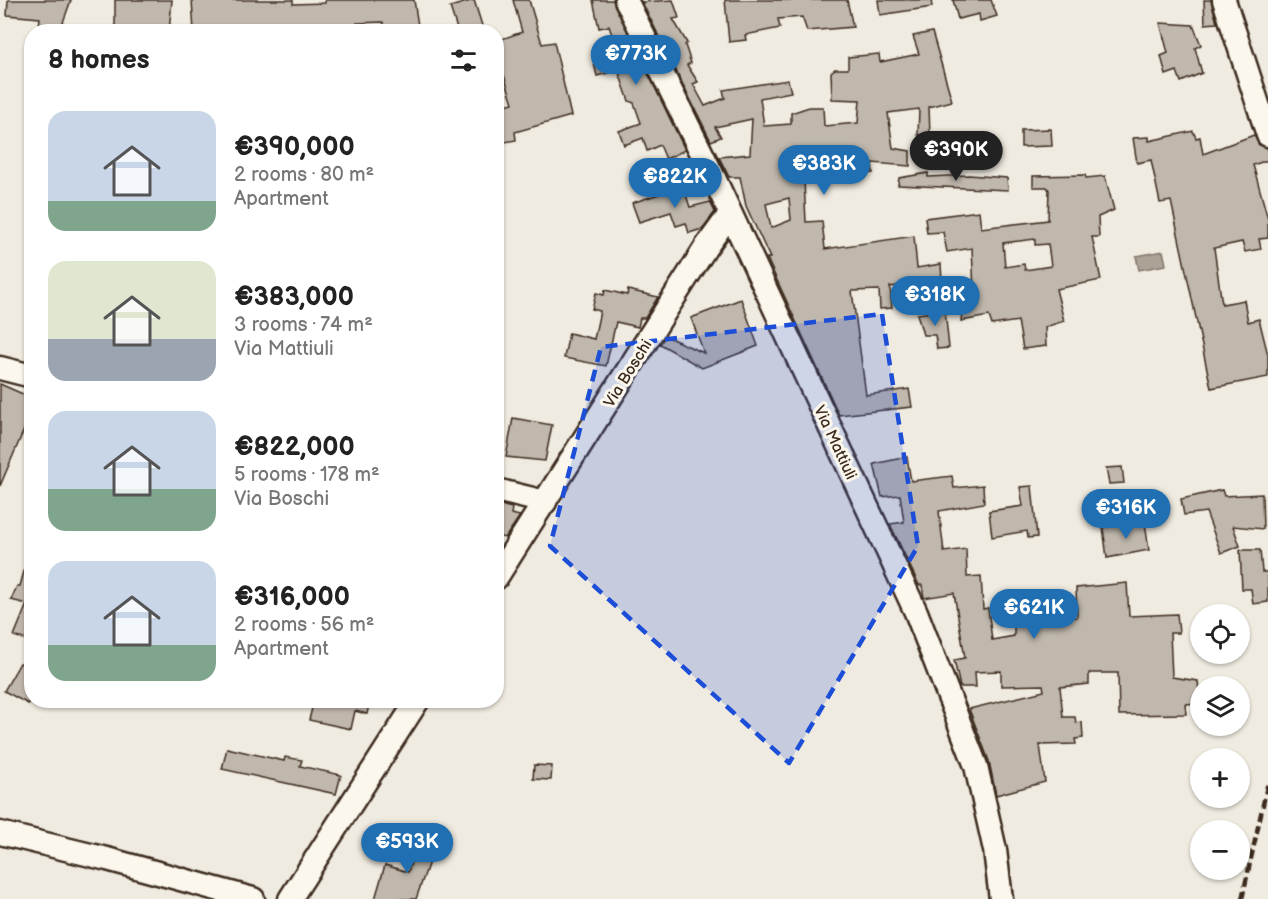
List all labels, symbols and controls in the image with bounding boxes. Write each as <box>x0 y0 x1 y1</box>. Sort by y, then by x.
pin: €773K <box>594 35 678 86</box>
text: €773K <box>605 42 667 66</box>
icon: filters <box>447 44 480 77</box>
text: 8 homes <box>48 45 150 76</box>
pin: €390K <box>914 131 998 182</box>
text: €390,000 <box>234 132 355 163</box>
icon: home <box>96 135 168 207</box>
text: €390K <box>924 138 988 162</box>
pin: €383K <box>782 145 866 196</box>
text: €383K <box>792 152 856 176</box>
pin: €822K <box>633 158 717 209</box>
text: 2 rooms · 80 m² <box>234 163 374 187</box>
text: €822K <box>643 165 707 189</box>
text: Apartment <box>234 187 329 211</box>
pin: €318K <box>893 276 977 327</box>
text: €383,000 <box>234 282 354 313</box>
text: €318K <box>905 283 965 307</box>
icon: home <box>96 285 168 357</box>
text: 3 rooms · 74 m² <box>234 313 373 337</box>
street label: Via Boschi <box>600 336 656 411</box>
text: Via Mattiuli <box>234 337 334 361</box>
street label: Via Mattiuli <box>809 403 860 483</box>
text: €822,000 <box>234 432 355 463</box>
icon: home <box>96 435 168 507</box>
text: 5 rooms · 178 m² <box>234 463 380 487</box>
text: Via Boschi <box>234 487 329 511</box>
pin: €316K <box>1084 489 1168 540</box>
text: €316K <box>1096 496 1156 520</box>
text: €316,000 <box>234 582 350 613</box>
icon: home <box>96 585 168 657</box>
pin: €621K <box>992 589 1076 640</box>
text: €621K <box>1004 596 1064 620</box>
map controls <box>1190 604 1250 880</box>
button: locate <box>1190 604 1250 664</box>
text: 2 rooms · 56 m² <box>234 613 374 637</box>
text: Apartment <box>234 637 329 661</box>
button: layers <box>1190 676 1250 736</box>
button: + <box>1190 748 1250 808</box>
button: − <box>1190 820 1250 880</box>
pin: €593K <box>365 823 449 874</box>
text: €593K <box>375 830 439 854</box>

